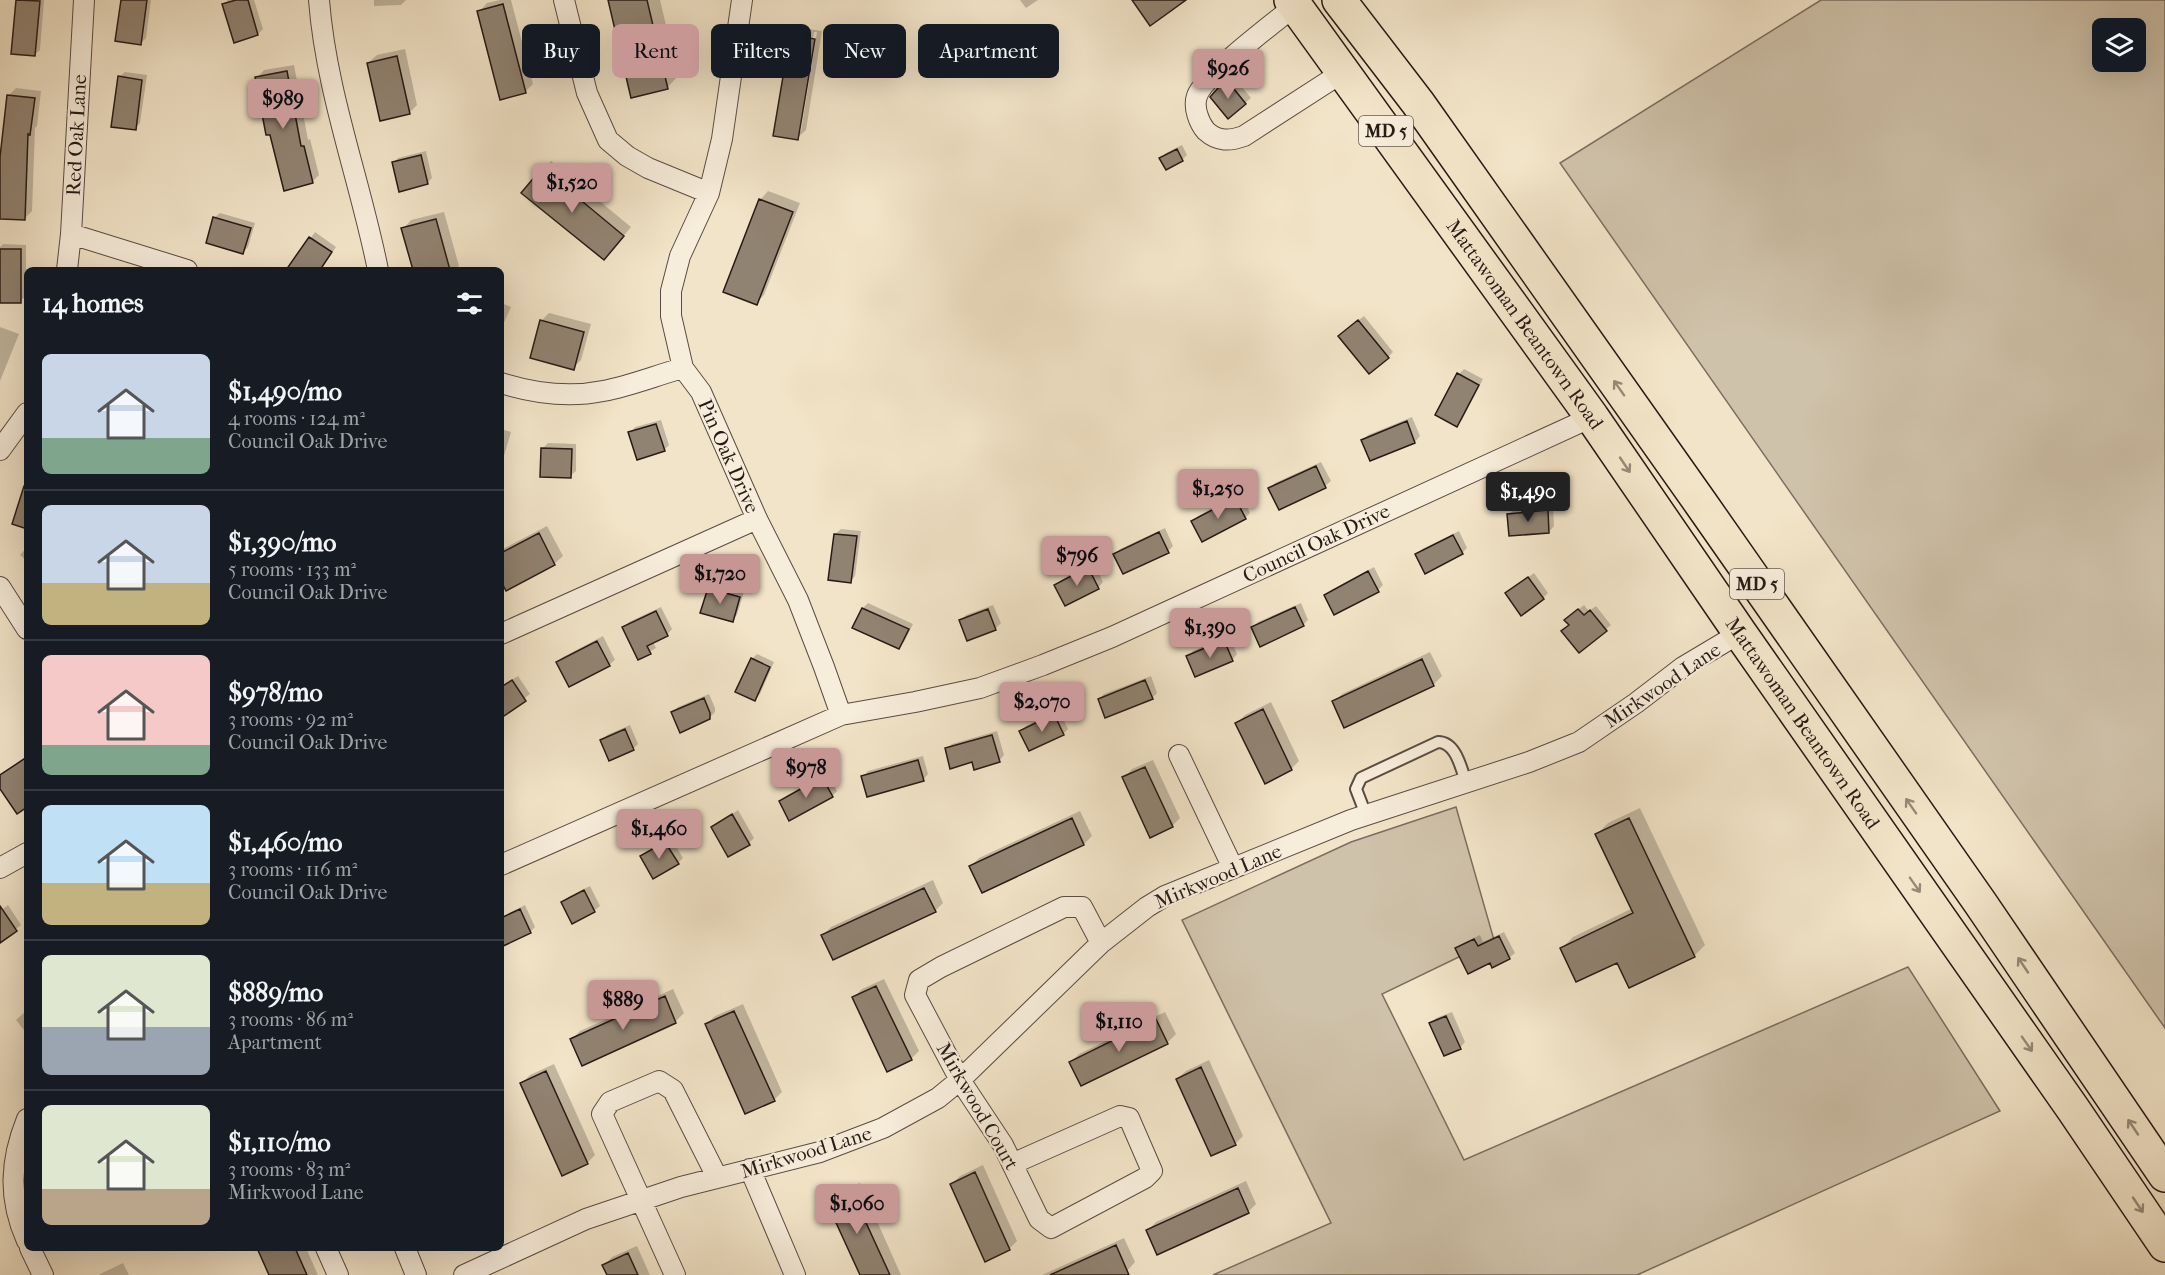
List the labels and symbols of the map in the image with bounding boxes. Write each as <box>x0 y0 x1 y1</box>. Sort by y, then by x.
pin: $926 <box>1192 49 1264 100</box>
street label: Red Oak Lane <box>62 74 91 196</box>
pin: $989 <box>247 79 319 130</box>
road number: MD 5 <box>1359 116 1413 146</box>
pin: $1,520 <box>523 163 621 214</box>
street label: Mattawoman Beantown Road <box>1441 215 1609 435</box>
one-way arrow <box>1613 380 1625 396</box>
street label: Pin Oak Drive <box>693 396 764 517</box>
one-way arrow <box>1619 456 1631 473</box>
pin: $1,250 <box>1169 469 1267 520</box>
pin: $1,490 <box>1479 472 1577 523</box>
street label: Council Oak Drive <box>1239 499 1393 588</box>
pin: $796 <box>1041 536 1113 587</box>
pin: $1,720 <box>671 554 769 605</box>
road number: MD 5 <box>1730 569 1784 599</box>
pin: $1,390 <box>1161 608 1259 659</box>
street label: Mattawoman Beantown Road <box>1721 613 1885 834</box>
street label: Mirkwood Lane <box>1600 638 1725 733</box>
pin: $2,070 <box>993 682 1091 733</box>
pin: $978 <box>770 748 842 799</box>
one-way arrow <box>1905 798 1917 814</box>
pin: $1,460 <box>610 809 708 860</box>
street label: Mirkwood Lane <box>1151 839 1285 914</box>
one-way arrow <box>1909 876 1921 892</box>
one-way arrow <box>2017 958 2029 974</box>
pin: $889 <box>587 980 659 1031</box>
pin: $1,110 <box>1070 1002 1168 1053</box>
one-way arrow <box>2021 1035 2033 1052</box>
street label: Mirkwood Court <box>932 1038 1023 1174</box>
one-way arrow <box>2126 1118 2139 1135</box>
street label: Mirkwood Lane <box>738 1122 874 1183</box>
pin: $1,060 <box>808 1184 906 1235</box>
one-way arrow <box>2132 1196 2144 1212</box>

